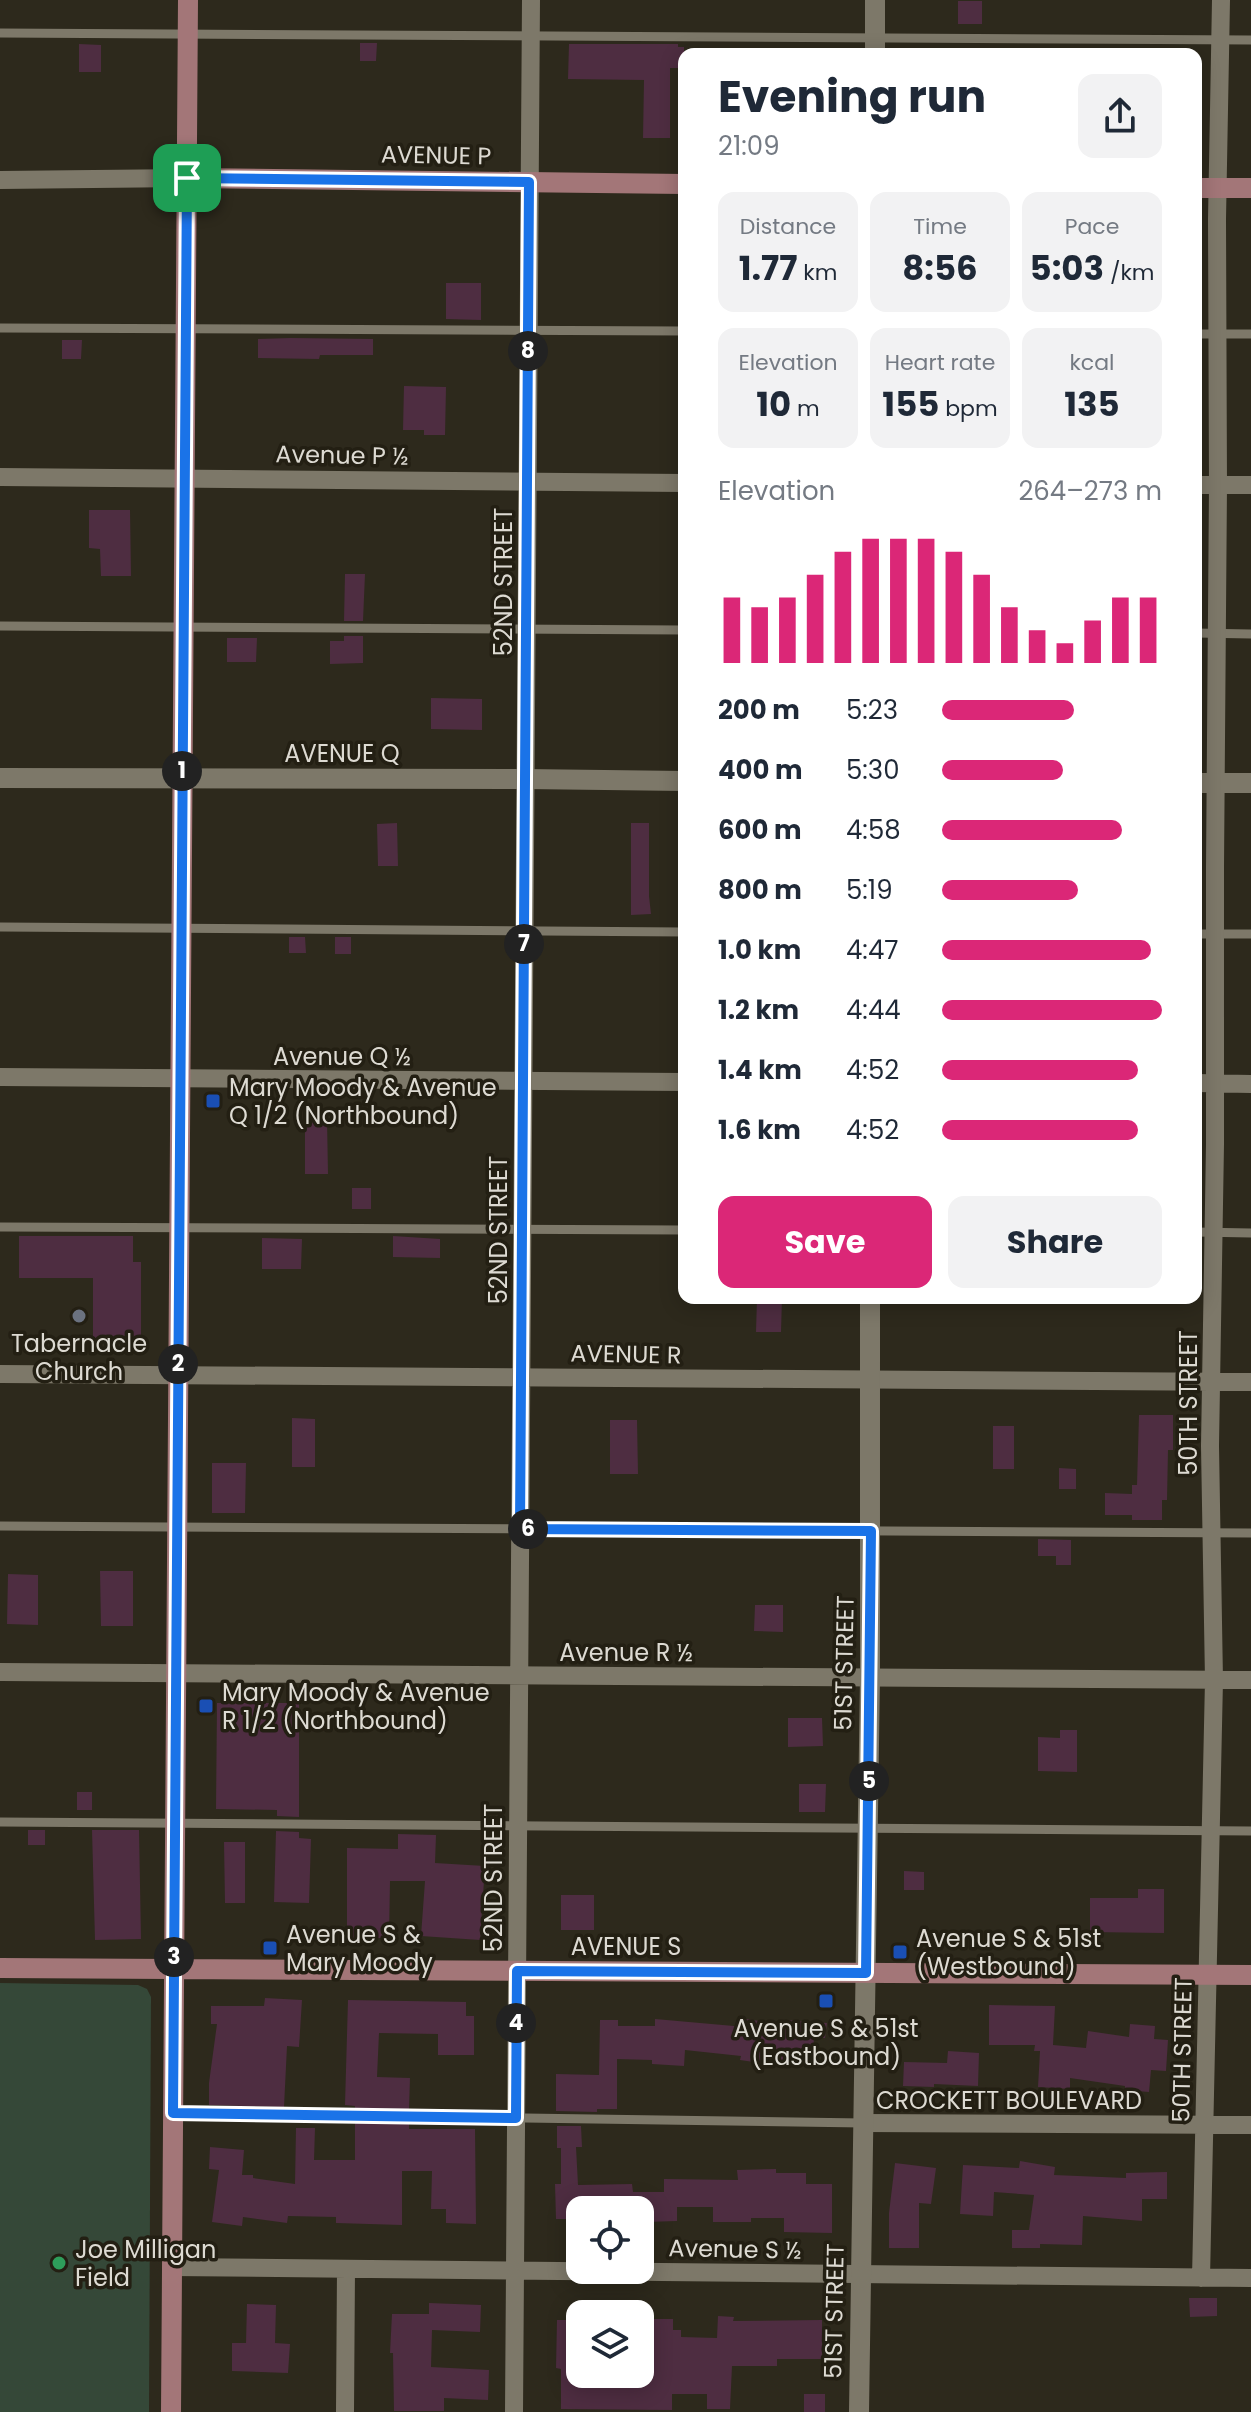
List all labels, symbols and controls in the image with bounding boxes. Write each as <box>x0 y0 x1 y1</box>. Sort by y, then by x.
text: Evening run <box>718 66 986 127</box>
button: share <box>1078 74 1162 158</box>
text: 21:09 <box>718 128 780 164</box>
street label: AVENUE P <box>381 138 492 172</box>
pin <box>153 144 221 212</box>
icon: arrive <box>165 156 209 200</box>
text: Distance <box>740 211 836 242</box>
text: Time <box>913 211 967 242</box>
text: Pace <box>1065 211 1119 242</box>
text: 1.77 <box>739 244 797 292</box>
text: 8:56 <box>902 244 978 292</box>
text: 5:03 <box>1030 244 1104 292</box>
text: km <box>797 257 837 288</box>
text: /km <box>1104 257 1154 288</box>
pin: 8 <box>508 331 548 371</box>
text: 8 <box>521 335 535 366</box>
text: Elevation <box>738 347 838 378</box>
text: Heart rate <box>885 347 995 378</box>
text: kcal <box>1070 347 1114 378</box>
text: 10 <box>756 380 791 428</box>
text: 155 <box>882 380 939 428</box>
text: 135 <box>1064 380 1120 428</box>
text: m <box>791 393 820 424</box>
text: bpm <box>939 393 998 424</box>
street label: Avenue P ½ <box>275 437 409 473</box>
text: Elevation <box>718 473 835 509</box>
text: 264–273 m <box>1018 473 1162 509</box>
street label: 52ND STREET <box>487 508 520 656</box>
text: 200 m <box>718 692 800 728</box>
text: 5:23 <box>846 692 898 728</box>
street label: AVENUE Q <box>284 737 400 770</box>
pin: 1 <box>162 751 202 791</box>
text: 400 m <box>718 752 803 788</box>
text: 5:30 <box>846 752 900 788</box>
text: 1 <box>178 755 186 786</box>
text: 600 m <box>718 812 802 848</box>
text: 4:58 <box>846 812 901 848</box>
text: 800 m <box>718 872 802 908</box>
text: 5:19 <box>846 872 893 908</box>
pin: 7 <box>504 924 544 964</box>
text: 7 <box>518 928 530 959</box>
text: 1.0 km <box>718 932 801 968</box>
text: 4:47 <box>846 932 898 968</box>
text: 1.2 km <box>718 992 799 1028</box>
text: 4:44 <box>846 992 901 1028</box>
street label: Avenue Q ½ <box>273 1040 411 1073</box>
text: 1.4 km <box>718 1052 802 1088</box>
text: 4:52 <box>846 1052 899 1088</box>
place label: Mary Moody & Avenue Q 1/2 (Northbound) <box>229 1071 497 1132</box>
marker: Mary Moody & Avenue Q 1/2 (Northbound) <box>204 1092 222 1110</box>
text: 1.6 km <box>718 1112 801 1148</box>
text: 4:52 <box>846 1112 899 1148</box>
street label: 52ND STREET <box>482 1156 515 1304</box>
button: Save <box>718 1196 932 1288</box>
button: Share <box>948 1196 1162 1288</box>
marker: Tabernacle Church <box>70 1307 88 1325</box>
place label: Tabernacle Church <box>11 1327 147 1388</box>
street label: 50TH STREET <box>1172 1330 1205 1476</box>
street label: AVENUE R <box>570 1337 682 1371</box>
pin: 2 <box>158 1344 198 1384</box>
text: 2 <box>172 1348 184 1379</box>
pin: 6 <box>508 1509 548 1549</box>
text: 6 <box>521 1513 535 1544</box>
street label: 51ST STREET <box>826 1595 862 1731</box>
street label: Avenue R ½ <box>559 1636 693 1669</box>
place label: Mary Moody & Avenue R 1/2 (Northbound) <box>222 1676 490 1737</box>
marker: Mary Moody & Avenue R 1/2 (Northbound) <box>197 1697 215 1715</box>
pin: 5 <box>849 1761 889 1801</box>
text: 5 <box>862 1765 876 1796</box>
street label: 52ND STREET <box>477 1804 510 1952</box>
place label: Avenue S & Mary Moody <box>286 1918 433 1979</box>
place label: Avenue S & 51st (Westbound) <box>916 1922 1101 1983</box>
street label: AVENUE S <box>571 1930 681 1963</box>
pin: 3 <box>154 1937 194 1977</box>
marker: Avenue S & Mary Moody <box>261 1939 279 1957</box>
text: 3 <box>167 1941 181 1972</box>
marker: Avenue S & 51st (Westbound) <box>891 1943 909 1961</box>
street label: 50TH STREET <box>1164 1977 1200 2123</box>
marker: Avenue S & 51st (Eastbound) <box>817 1992 835 2010</box>
pin: 4 <box>496 2003 536 2043</box>
text: 4 <box>509 2007 523 2038</box>
place label: Avenue S & 51st (Eastbound) <box>733 2012 919 2073</box>
street label: CROCKETT BOULEVARD <box>876 2084 1142 2117</box>
map controls <box>566 2196 654 2388</box>
button: locate <box>566 2196 654 2284</box>
street label: Avenue S ½ <box>668 2231 802 2267</box>
place label: Joe Milligan Field <box>75 2233 216 2294</box>
street label: 51ST STREET <box>816 2243 852 2379</box>
marker: Joe Milligan Field <box>50 2254 68 2272</box>
button: layers <box>566 2300 654 2388</box>

